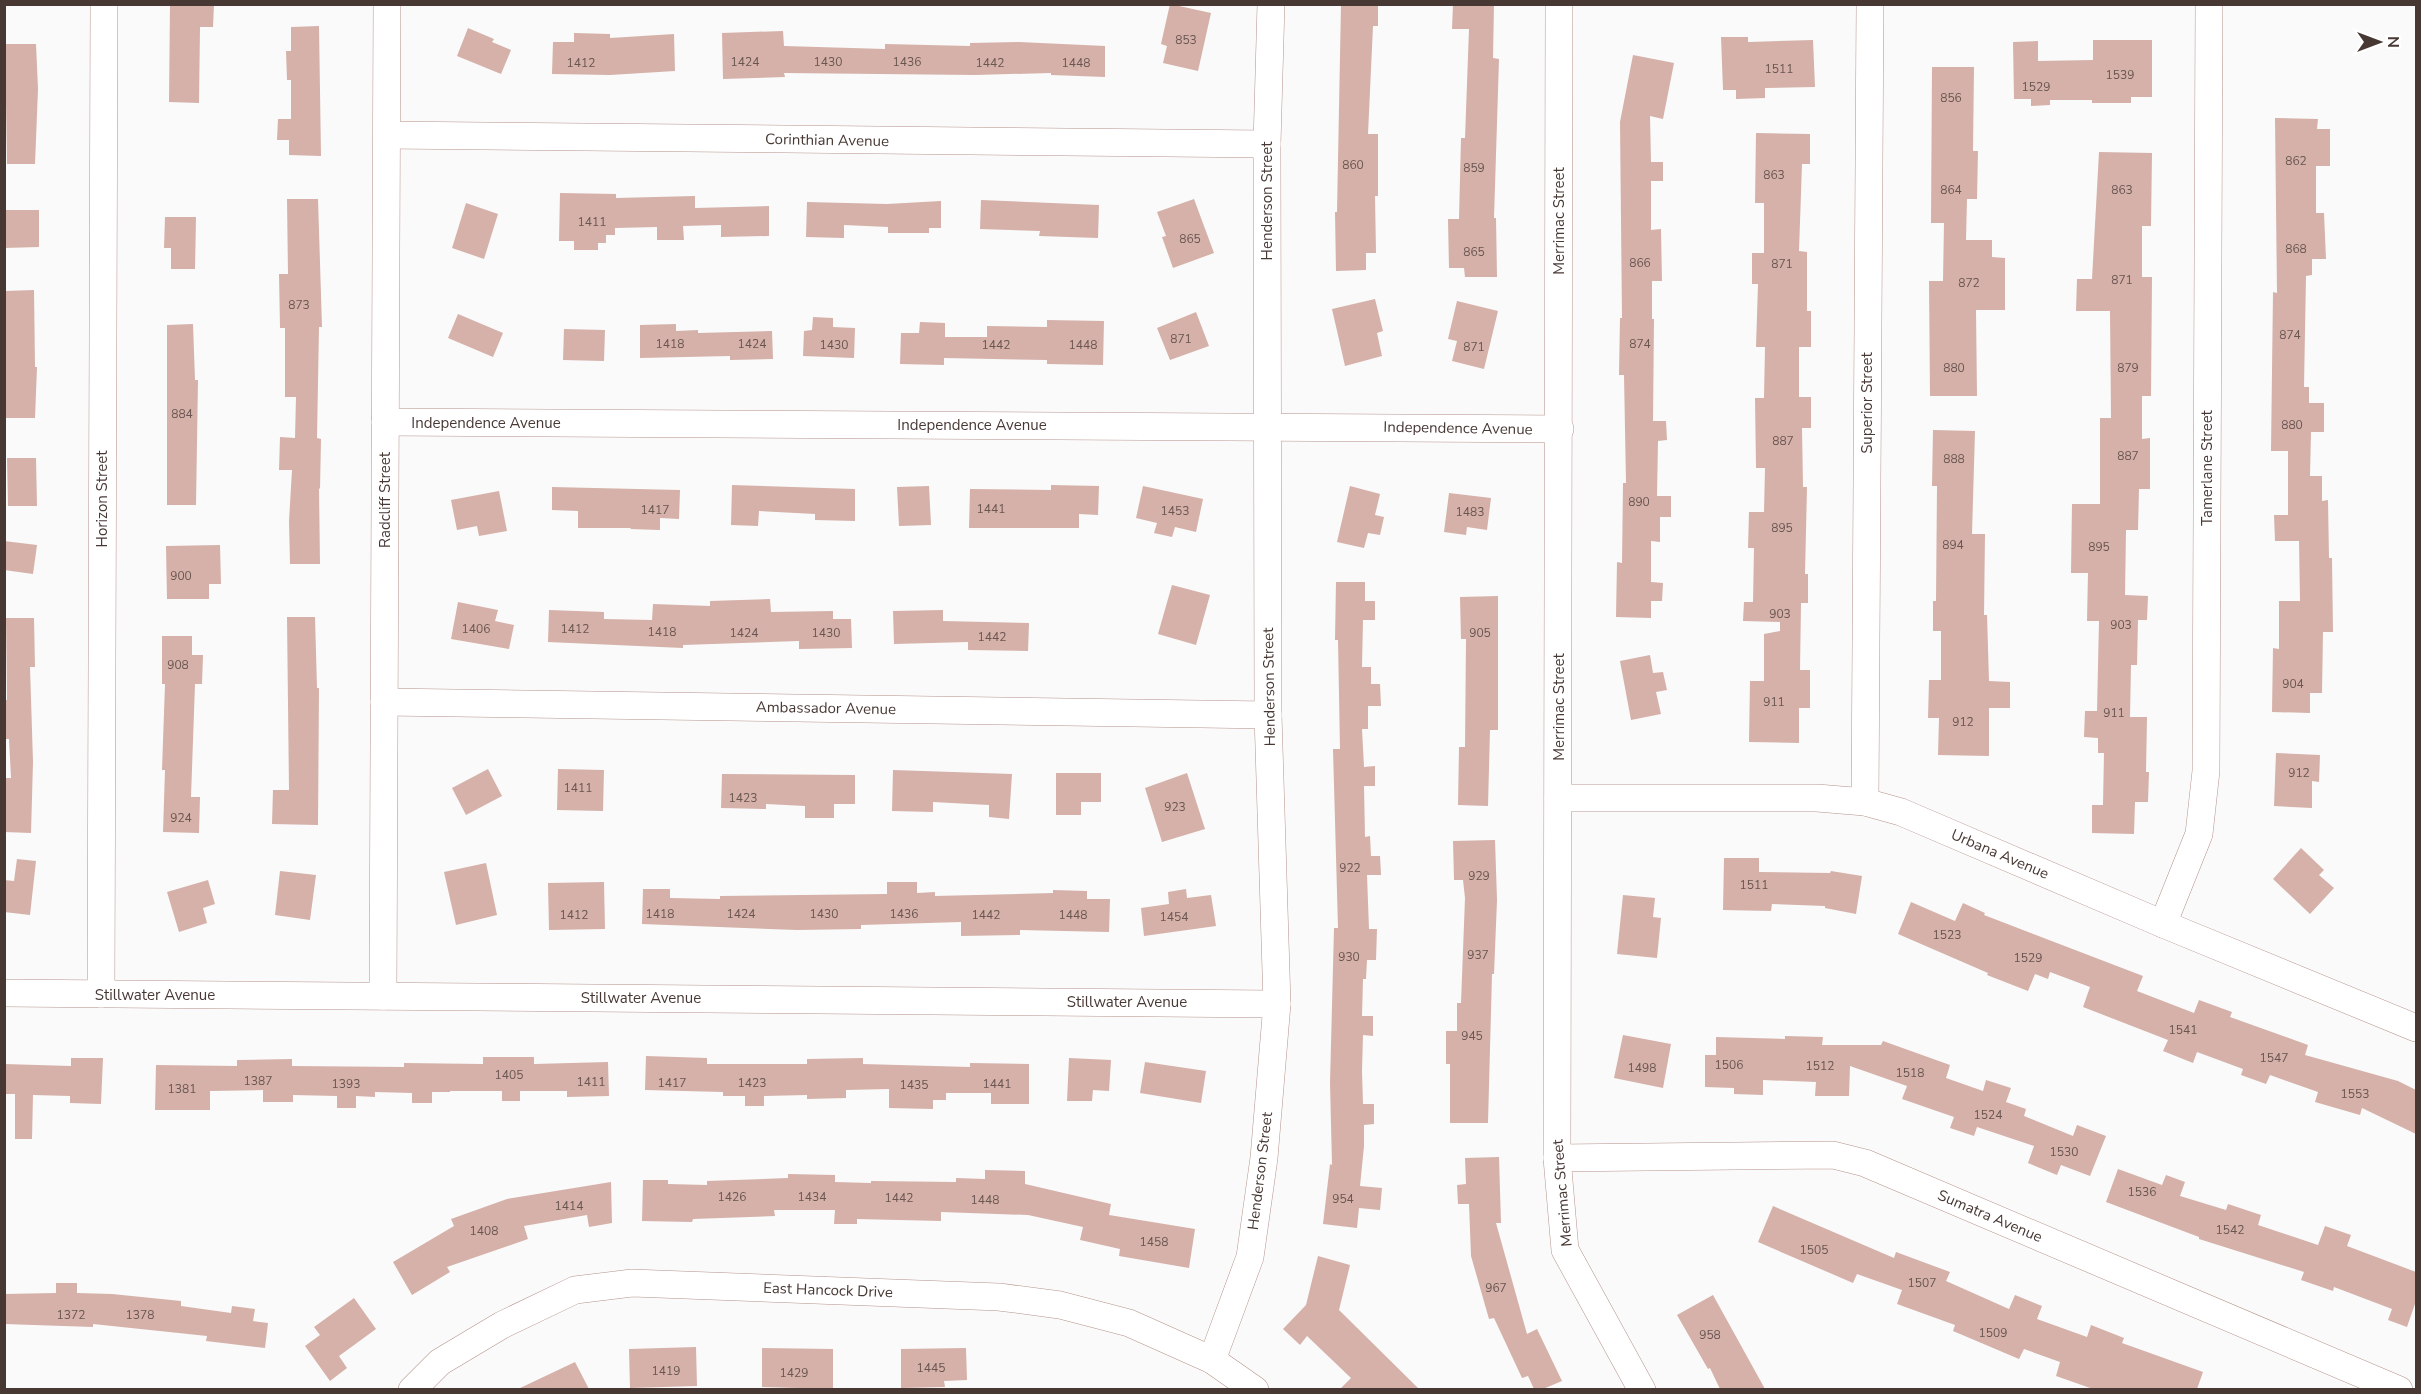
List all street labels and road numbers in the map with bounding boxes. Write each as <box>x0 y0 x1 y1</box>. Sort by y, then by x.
street label: Corinthian Avenue <box>765 129 889 151</box>
street label: Henderson Street <box>1257 141 1277 260</box>
street label: Merrimac Street <box>1549 166 1569 275</box>
street label: Superior Street <box>1857 351 1877 454</box>
street label: Tamerlane Street <box>2197 409 2217 526</box>
street label: Independence Avenue <box>411 413 561 433</box>
street label: Independence Avenue <box>897 415 1047 435</box>
street label: Independence Avenue <box>1383 417 1533 439</box>
street label: Horizon Street <box>92 450 112 548</box>
street label: Radcliff Street <box>375 451 395 548</box>
street label: Henderson Street <box>1258 627 1280 747</box>
street label: Merrimac Street <box>1549 652 1569 761</box>
street label: Ambassador Avenue <box>756 697 896 719</box>
street label: Urbana Avenue <box>1948 824 2052 884</box>
street label: Stillwater Avenue <box>95 985 215 1005</box>
street label: Stillwater Avenue <box>581 988 701 1008</box>
street label: Stillwater Avenue <box>1067 992 1187 1012</box>
street label: Henderson Street <box>1243 1110 1277 1231</box>
street label: Merrimac Street <box>1547 1138 1577 1247</box>
street label: Sumatra Avenue <box>1935 1185 2045 1247</box>
street label: East Hancock Drive <box>763 1278 893 1302</box>

